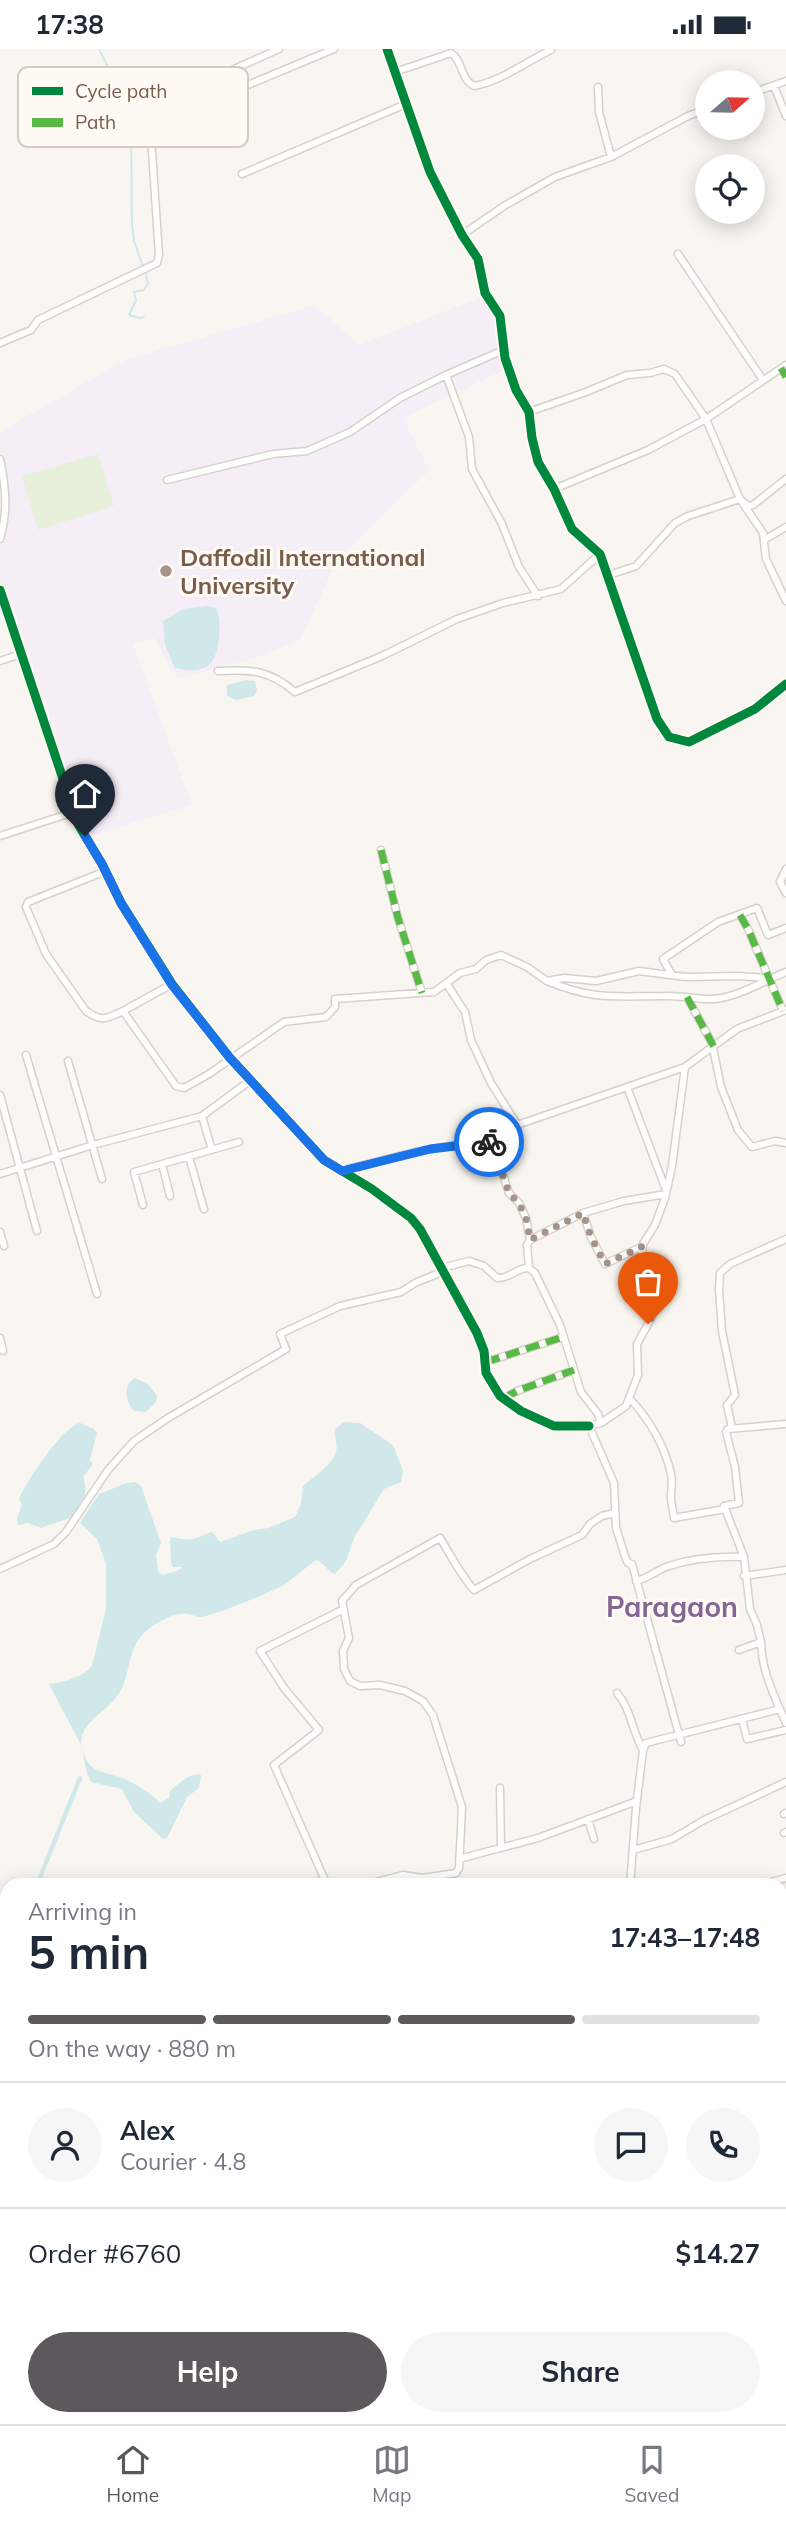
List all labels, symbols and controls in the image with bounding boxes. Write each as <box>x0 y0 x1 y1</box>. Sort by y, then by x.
text: 17:38 <box>35 8 104 41</box>
legend <box>18 67 248 147</box>
north arrow <box>695 70 765 140</box>
map controls <box>695 70 765 224</box>
text: Cycle path <box>75 79 167 103</box>
text: Path <box>75 110 116 134</box>
button: locate <box>695 154 765 224</box>
place label: Daffodil International University <box>180 542 426 600</box>
marker: Daffodil International University <box>158 563 174 579</box>
pin <box>55 764 115 836</box>
icon: home <box>66 775 104 813</box>
courier <box>454 1107 524 1177</box>
icon: bike <box>470 1123 508 1161</box>
pin <box>618 1252 678 1324</box>
icon: bag <box>629 1263 667 1301</box>
district label: Paragaon <box>606 1589 738 1624</box>
text: Arriving in <box>28 1897 137 1926</box>
text: 17:43–17:48 <box>609 1921 760 1954</box>
text: 5 min <box>28 1923 149 1981</box>
text: On the way · 880 m <box>28 2034 236 2063</box>
button: person <box>28 2108 102 2182</box>
button: chat <box>594 2108 668 2182</box>
button: phone <box>686 2108 760 2182</box>
text: Alex <box>120 2114 175 2147</box>
text: Courier · 4.8 <box>120 2147 246 2176</box>
text: Order #6760 <box>28 2237 181 2270</box>
text: $14.27 <box>676 2237 760 2270</box>
button: Help <box>28 2332 387 2412</box>
button: Share <box>401 2332 760 2412</box>
tab: Home <box>107 2441 159 2507</box>
tab: Map <box>372 2441 411 2507</box>
tab: Saved <box>625 2441 679 2507</box>

